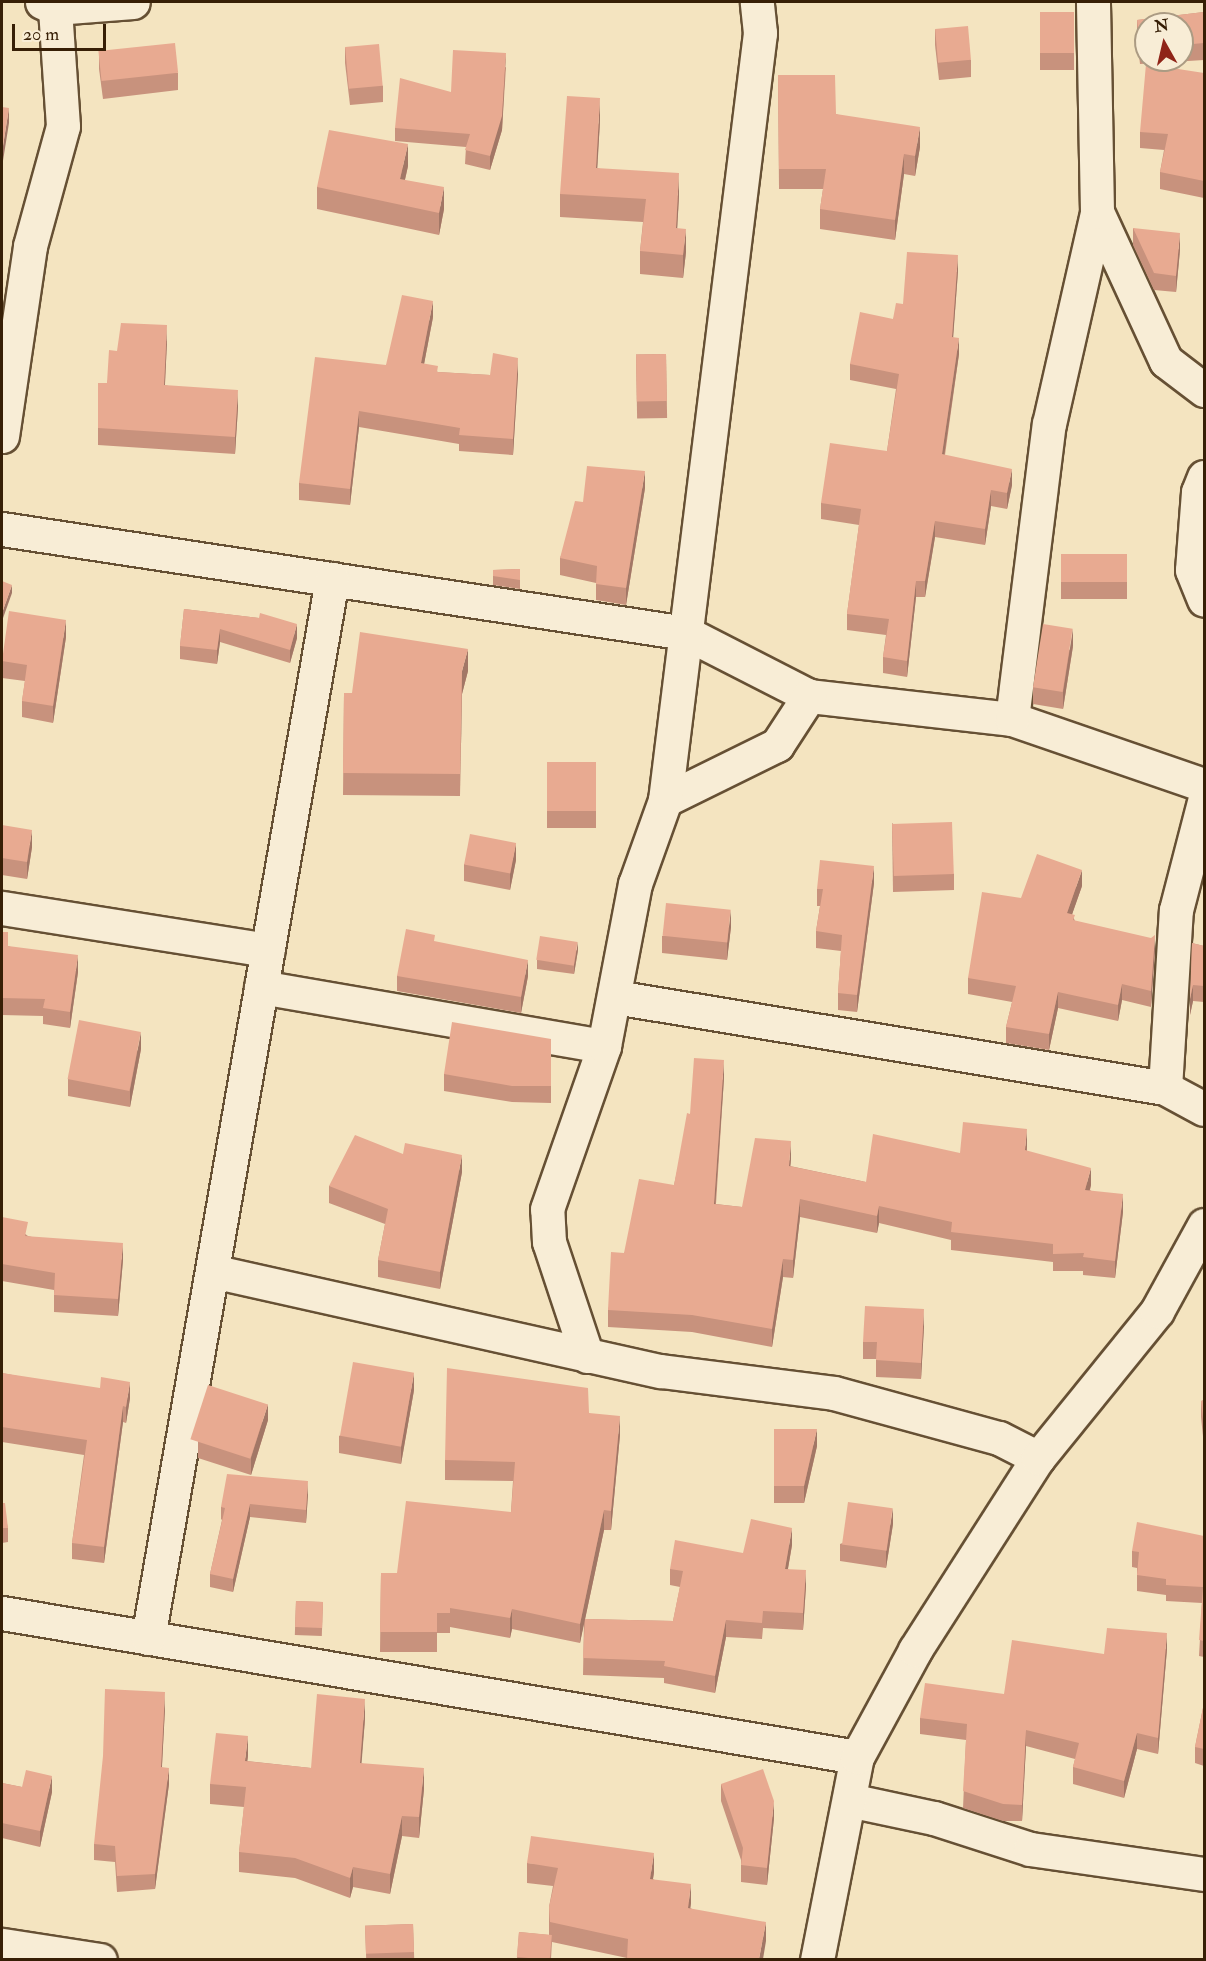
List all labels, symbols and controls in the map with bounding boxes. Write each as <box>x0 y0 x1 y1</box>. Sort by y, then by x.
scale bar <box>15 12 110 50</box>
north arrow <box>1134 12 1194 72</box>
text: N <box>1153 15 1170 37</box>
text: 20 m <box>23 23 59 46</box>

